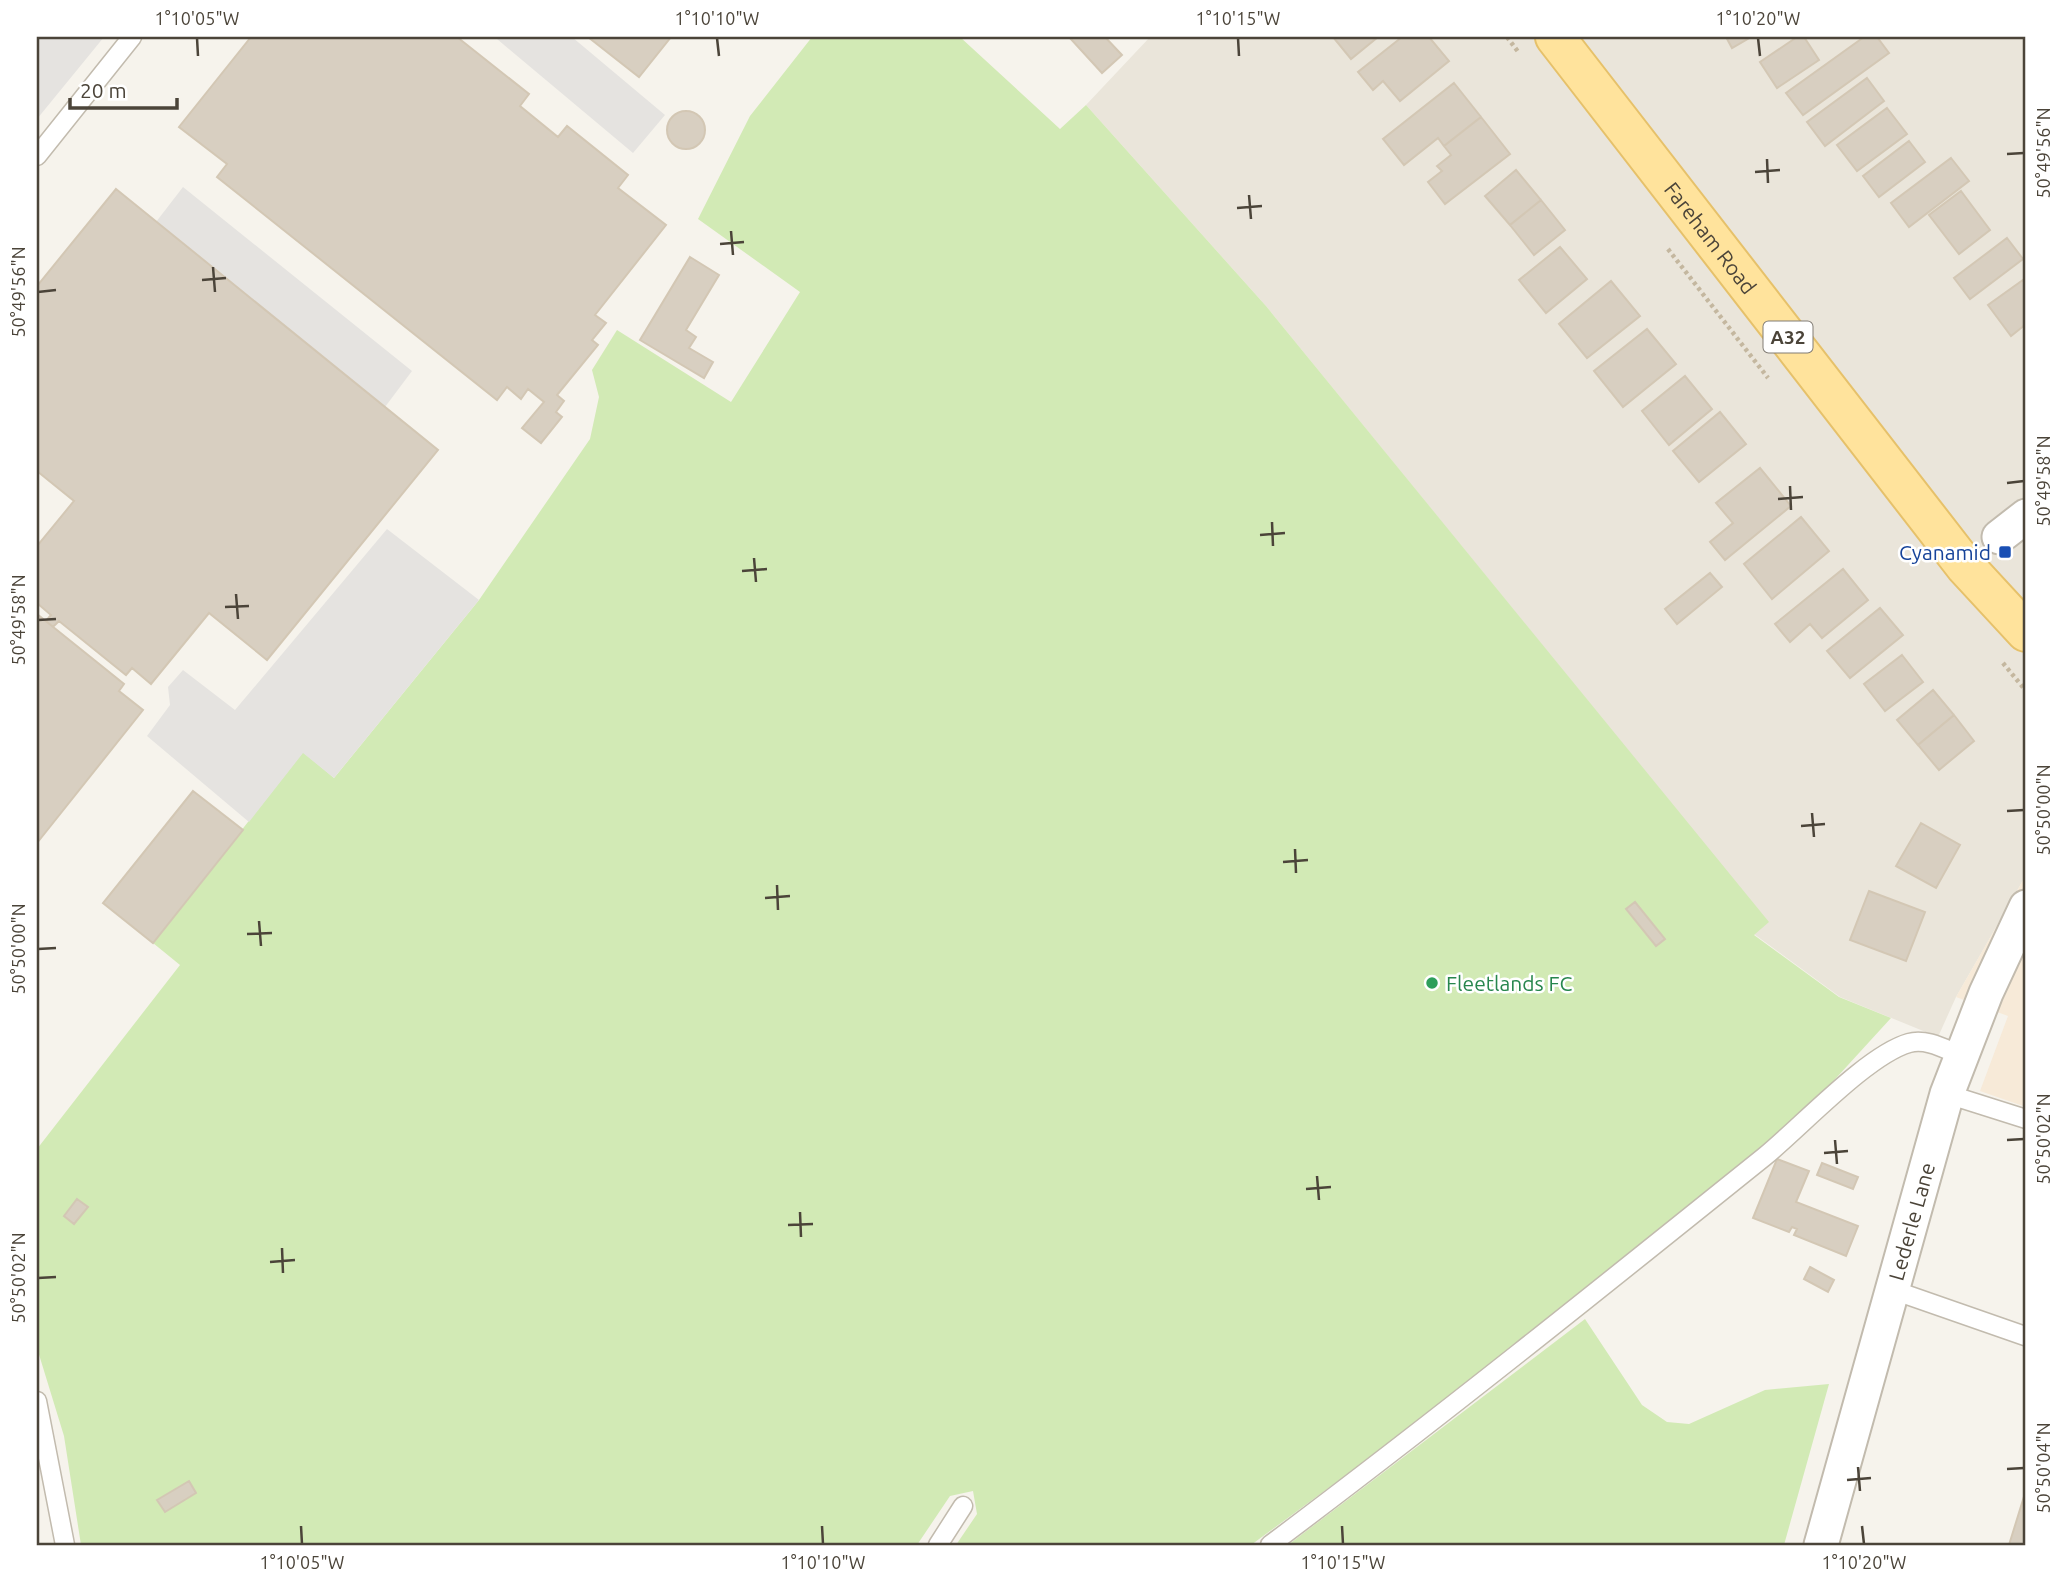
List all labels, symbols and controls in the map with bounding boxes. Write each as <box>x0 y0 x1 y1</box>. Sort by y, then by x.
text: 1°10'05"W <box>155 8 240 28</box>
text: 1°10'10"W <box>675 8 760 28</box>
text: 1°10'15"W <box>1196 8 1281 28</box>
text: 1°10'20"W <box>1716 8 1801 28</box>
scale bar <box>70 66 177 110</box>
text: 20 m <box>80 78 127 102</box>
text: 50°49'56"N <box>2033 107 2053 199</box>
street label: Fareham Road <box>1660 177 1761 298</box>
text: 50°49'56"N <box>8 246 28 338</box>
road number: A32 <box>1764 322 1812 352</box>
text: 50°49'58"N <box>2033 435 2053 527</box>
place label: Cyanamid <box>1899 540 1991 564</box>
marker: Cyanamid <box>1997 544 2013 560</box>
text: 50°49'58"N <box>8 574 28 666</box>
text: 50°50'00"N <box>2033 764 2053 856</box>
text: 50°50'00"N <box>8 903 28 995</box>
place label: Fleetlands FC <box>1446 971 1573 995</box>
marker: Fleetlands FC <box>1424 975 1440 991</box>
text: 50°50'02"N <box>2033 1093 2053 1185</box>
street label: Lederle Lane <box>1884 1160 1939 1283</box>
text: 50°50'02"N <box>8 1232 28 1324</box>
text: 50°50'04"N <box>2033 1422 2053 1514</box>
text: 1°10'05"W <box>260 1552 345 1572</box>
text: 1°10'10"W <box>781 1552 866 1572</box>
text: 1°10'15"W <box>1301 1552 1386 1572</box>
text: 1°10'20"W <box>1822 1552 1907 1572</box>

